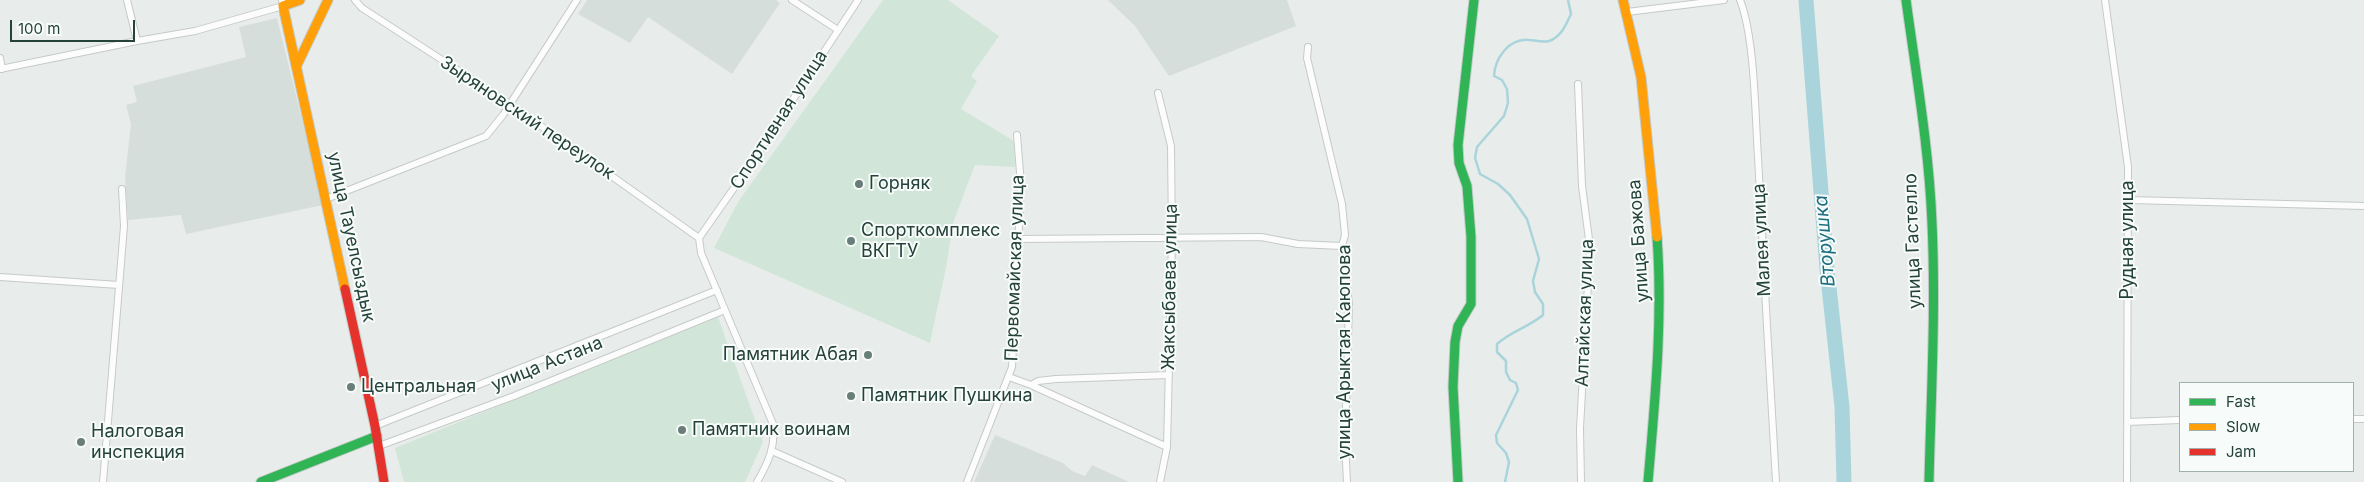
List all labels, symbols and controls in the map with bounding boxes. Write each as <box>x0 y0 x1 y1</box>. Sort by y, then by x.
scale bar <box>12 10 138 42</box>
text: 100 m <box>18 19 60 38</box>
street label: Спортивная улица <box>726 46 832 194</box>
street label: Зыряновский переулок <box>436 52 618 184</box>
street label: улица Тауелсыздык <box>322 150 380 324</box>
place label: Горняк <box>869 173 930 195</box>
street label: улица Гастелло <box>1900 173 1926 309</box>
street label: Первомайская улица <box>1001 174 1029 362</box>
marker: Горняк <box>853 178 865 190</box>
street label: улица Бажова <box>1624 179 1654 303</box>
street label: Рудная улица <box>2117 180 2139 300</box>
street label: Малея улица <box>1748 183 1776 297</box>
water label: Вторушка <box>1810 194 1840 288</box>
street label: Жаксыбаева улица <box>1158 203 1182 371</box>
place label: Спорткомплекс ВКГТУ <box>861 220 1000 262</box>
marker: Спорткомплекс ВКГТУ <box>845 235 857 247</box>
street label: Алтайская улица <box>1572 239 1598 387</box>
street label: улица Арыктая Каюпова <box>1334 244 1356 460</box>
street label: улица Астана <box>488 332 606 396</box>
place label: Памятник Абая <box>723 344 858 366</box>
marker: Памятник Абая <box>862 349 874 361</box>
place label: Центральная <box>361 376 476 398</box>
marker: Центральная <box>345 381 357 393</box>
legend <box>2179 382 2354 472</box>
place label: Памятник Пушкина <box>861 385 1033 407</box>
marker: Памятник Пушкина <box>845 390 857 402</box>
text: Fast <box>2226 392 2256 411</box>
text: Slow <box>2226 417 2260 436</box>
place label: Памятник воинам <box>692 419 850 441</box>
place label: Налоговая инспекция <box>91 421 185 464</box>
marker: Памятник воинам <box>676 424 688 436</box>
marker: Налоговая инспекция <box>75 436 87 448</box>
text: Jam <box>2226 442 2256 461</box>

